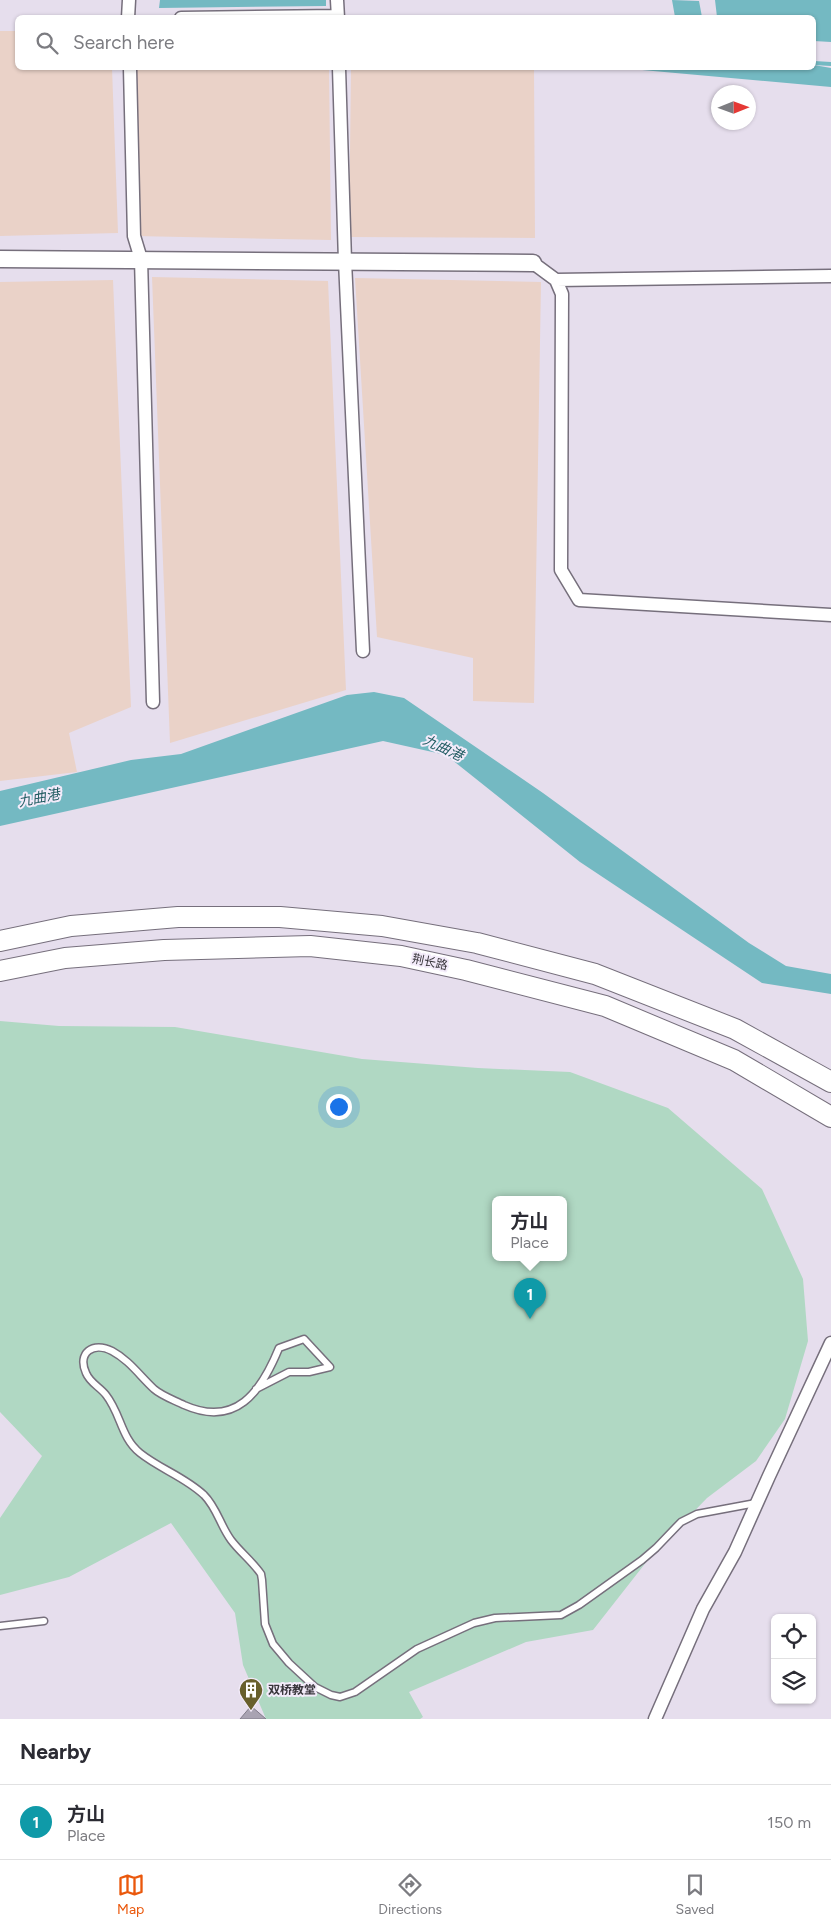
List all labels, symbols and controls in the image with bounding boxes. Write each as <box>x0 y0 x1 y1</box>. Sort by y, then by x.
search box <box>15 15 816 70</box>
icon: search <box>33 29 61 57</box>
text: Search here <box>73 31 175 54</box>
north arrow <box>711 85 756 130</box>
water label: 九曲港 <box>420 731 467 765</box>
water label: 九曲港 <box>17 785 63 810</box>
street label: 荆长路 <box>411 951 449 973</box>
your location <box>326 1094 352 1120</box>
popup <box>492 1196 567 1261</box>
text: 方山 <box>510 1210 548 1233</box>
text: Place <box>510 1233 549 1252</box>
pin: 1 <box>514 1278 546 1319</box>
map controls <box>771 1614 816 1704</box>
button: locate <box>771 1614 816 1659</box>
button: layers <box>771 1659 816 1704</box>
building icon: 双桥教堂 <box>238 1677 264 1711</box>
place label: 双桥教堂 <box>268 1683 316 1697</box>
text: Nearby <box>20 1739 91 1764</box>
text: 方山 <box>67 1803 105 1826</box>
text: 1 <box>33 1813 39 1832</box>
text: 150 m <box>767 1813 811 1832</box>
text: Place <box>67 1826 105 1845</box>
tab: Map <box>117 1871 145 1918</box>
tab: Directions <box>378 1871 442 1918</box>
tab: Saved <box>676 1871 714 1918</box>

